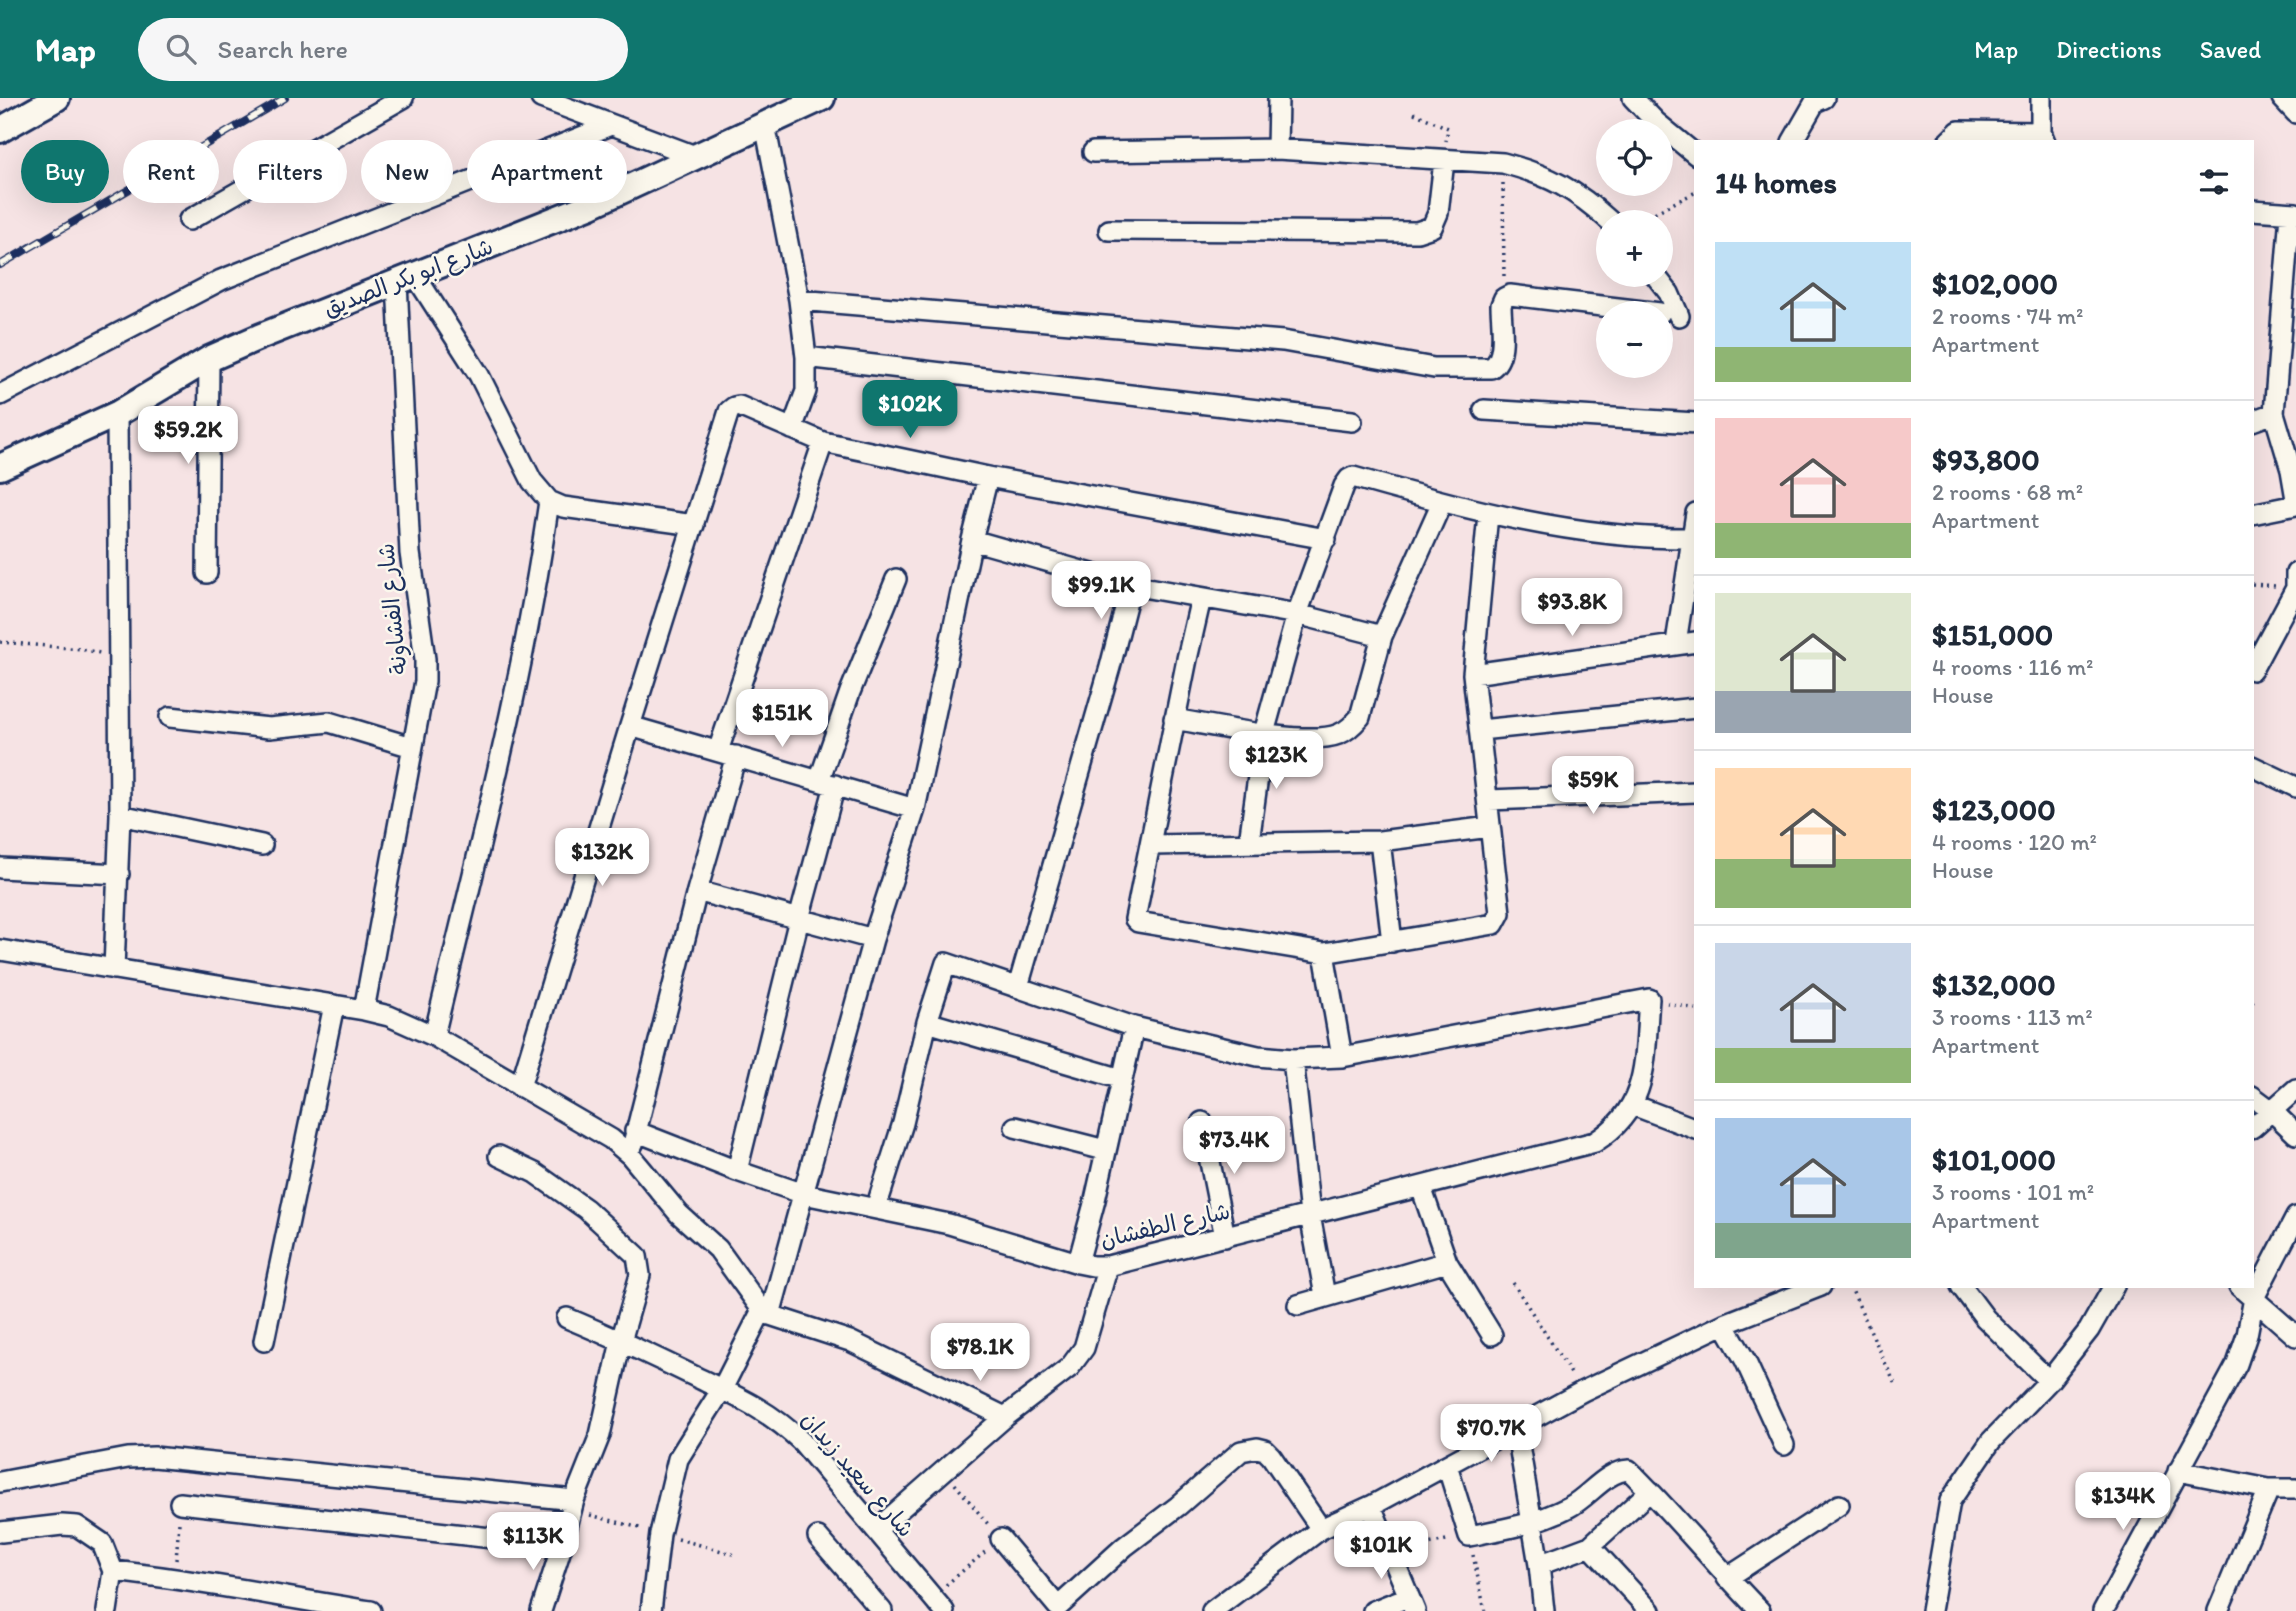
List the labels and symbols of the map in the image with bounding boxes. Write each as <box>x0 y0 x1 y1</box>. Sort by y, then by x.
street label: شارع ابو بكر الصديق <box>319 232 497 324</box>
pin: $102K <box>861 380 959 440</box>
pin: $59.2K <box>131 406 245 466</box>
street label: شارع الفشاونة <box>371 542 415 676</box>
pin: $99.1K <box>1044 561 1158 621</box>
pin: $93.8K <box>1515 578 1629 638</box>
pin: $151K <box>733 690 831 749</box>
pin: $123K <box>1227 732 1325 791</box>
pin: $59K <box>1552 756 1634 816</box>
pin: $132K <box>553 828 651 888</box>
pin: $73.4K <box>1177 1116 1291 1176</box>
street label: شارع الطفشان <box>1097 1196 1233 1256</box>
pin: $78.1K <box>923 1324 1037 1383</box>
pin: $70.7K <box>1434 1404 1548 1464</box>
street label: شارع سعيد زيدان <box>794 1405 920 1544</box>
pin: $134K <box>2074 1472 2172 1532</box>
pin: $113K <box>484 1512 582 1572</box>
pin: $101K <box>1332 1522 1430 1581</box>

